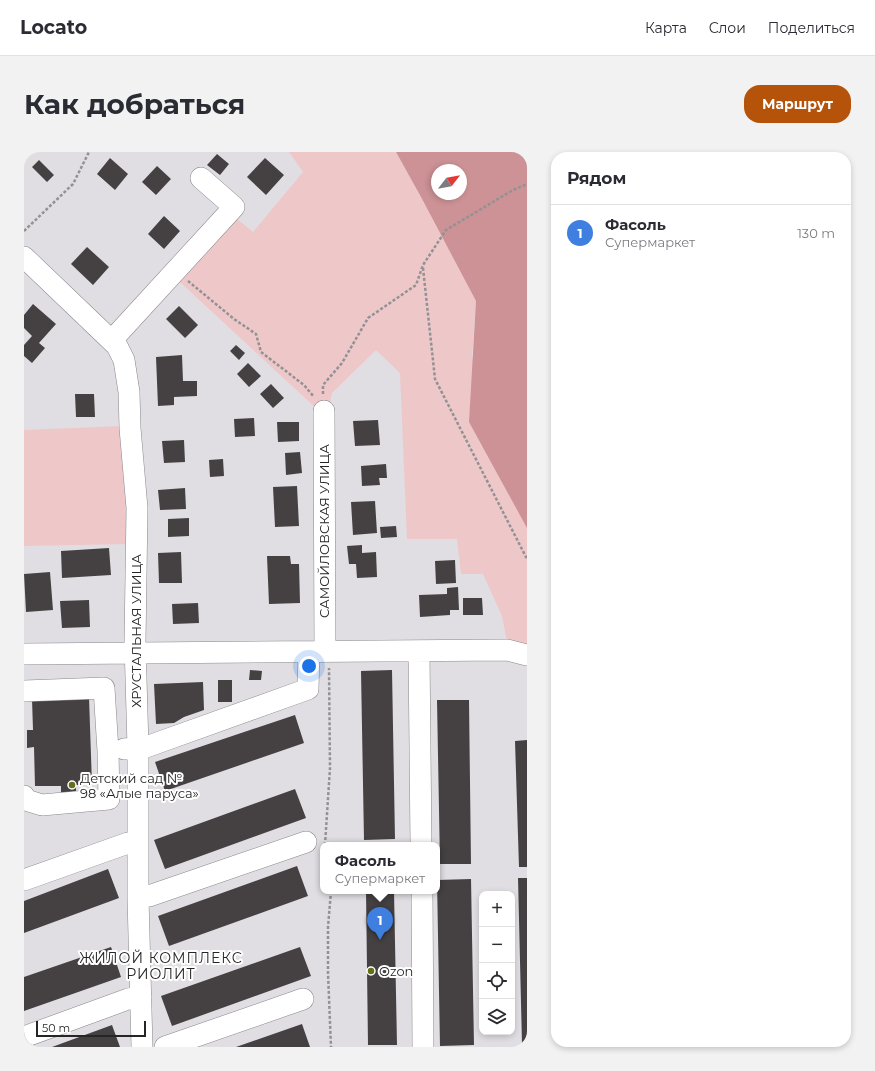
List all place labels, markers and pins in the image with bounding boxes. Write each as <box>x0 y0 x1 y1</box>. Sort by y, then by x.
place label: Детский сад № 98 «Алые паруса» <box>80 770 199 801</box>
marker: Детский сад № 98 «Алые паруса» <box>67 780 77 790</box>
pin: 1 <box>367 907 393 940</box>
place label: Ozon <box>379 963 413 979</box>
marker: Ozon <box>366 966 376 976</box>

